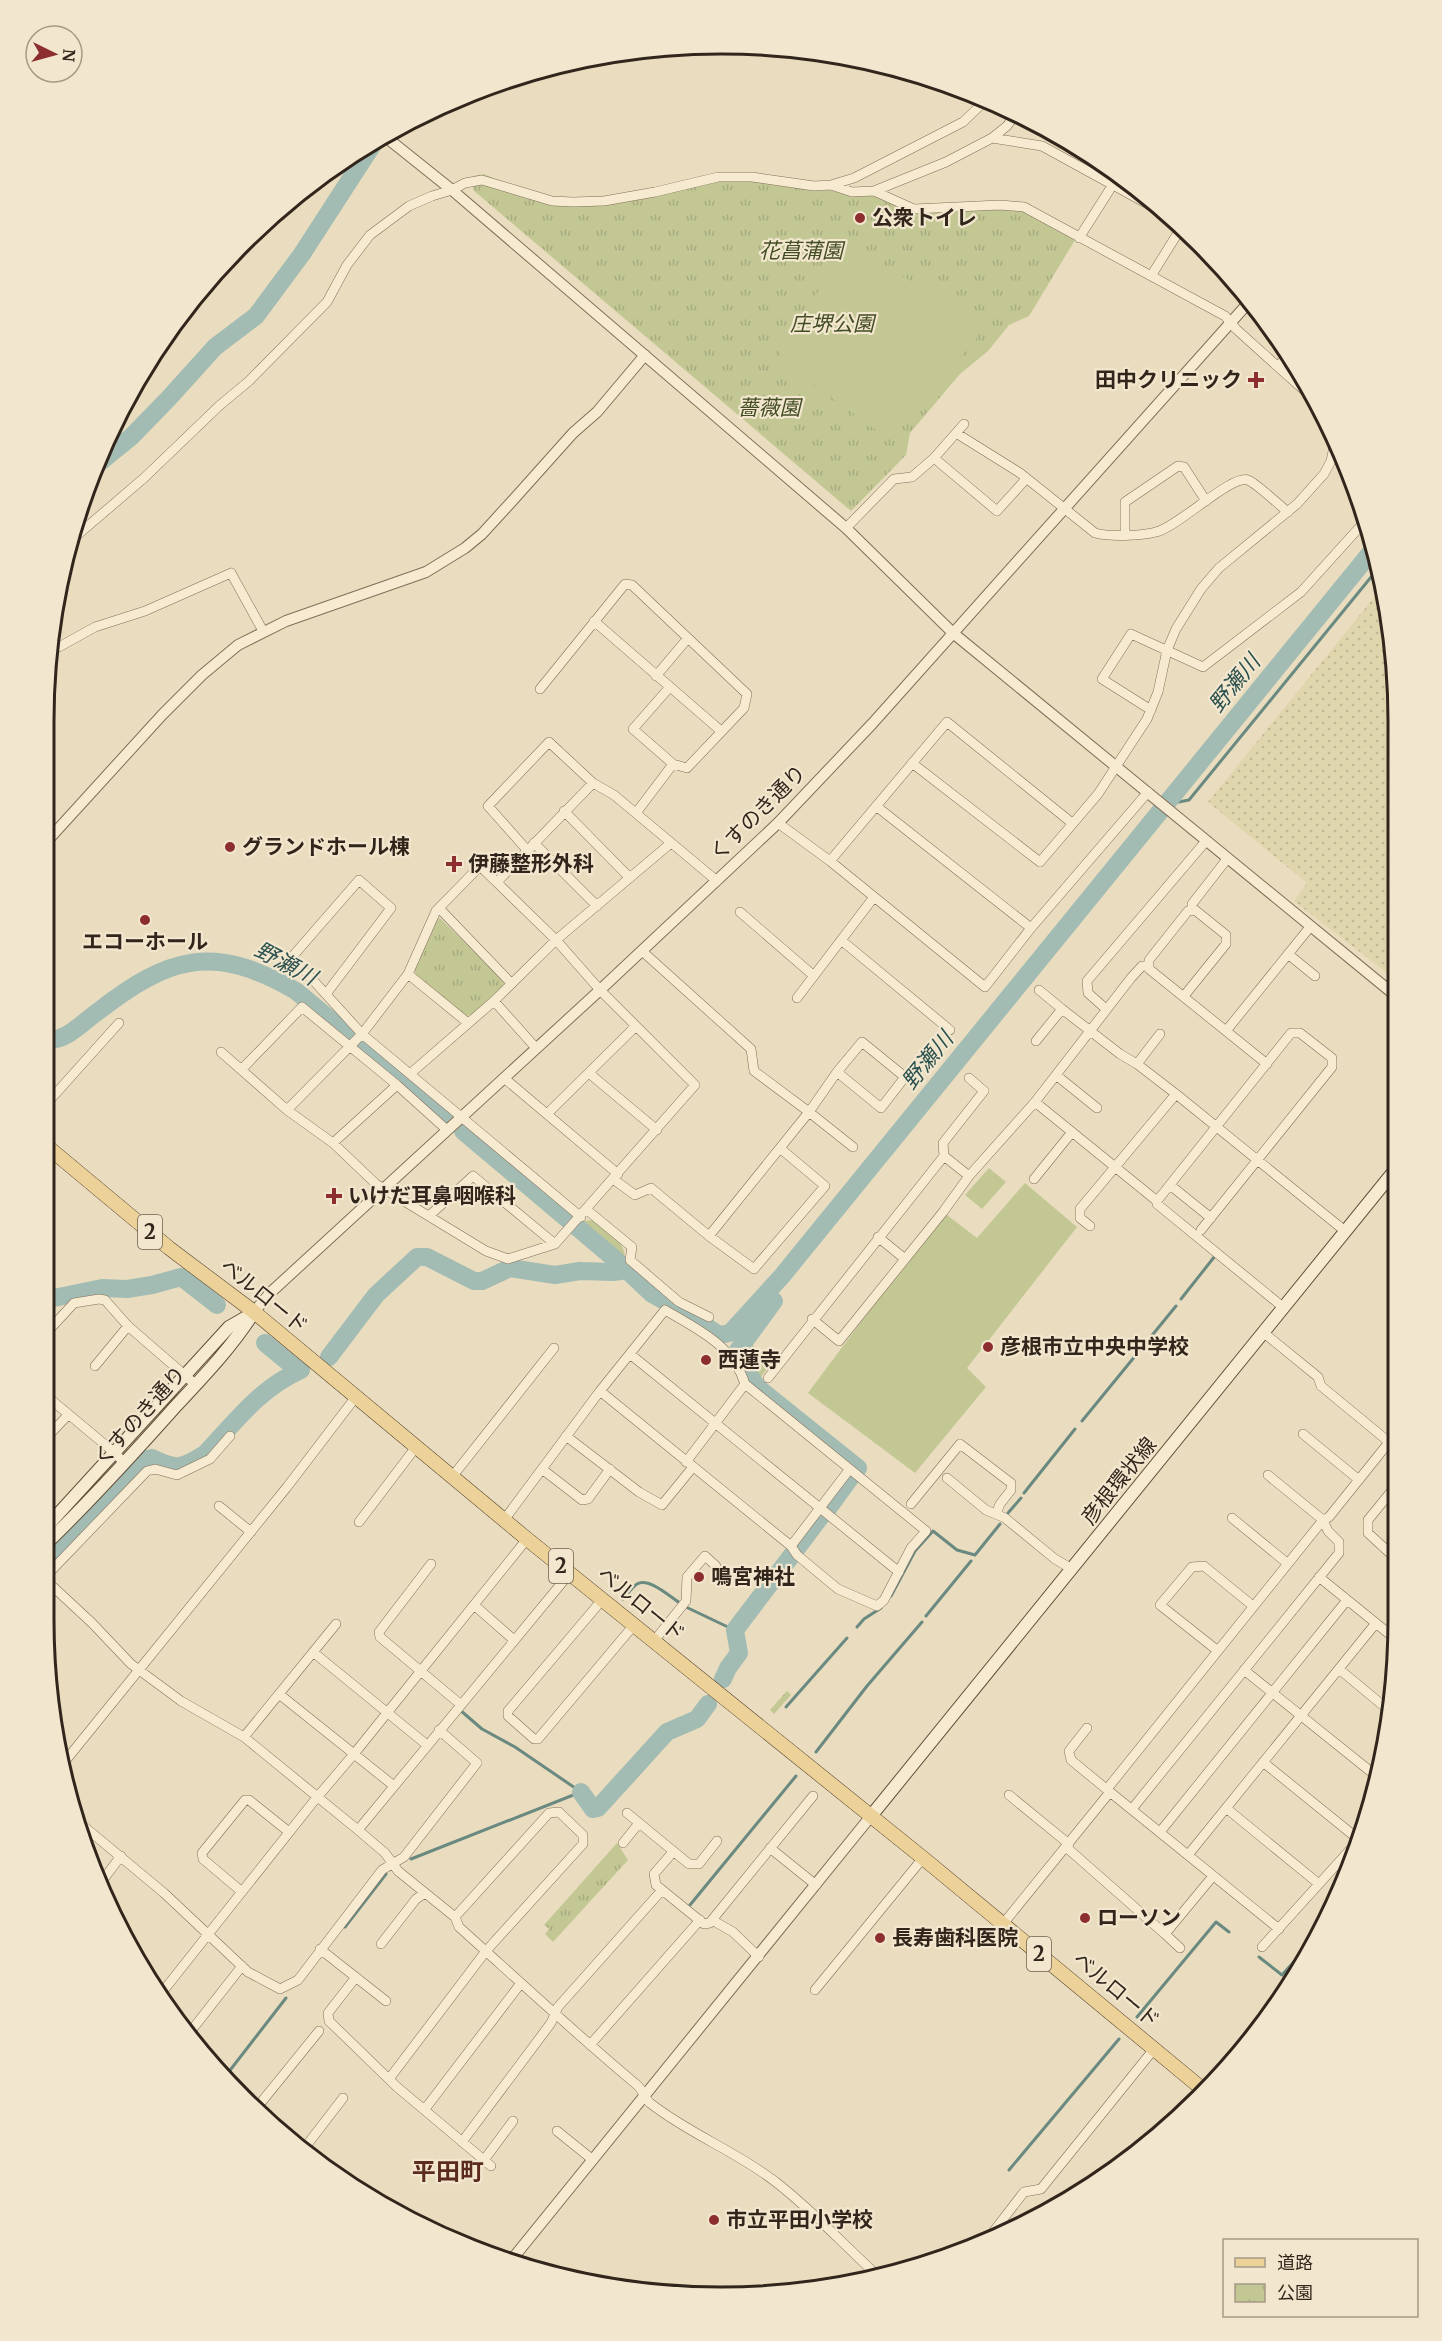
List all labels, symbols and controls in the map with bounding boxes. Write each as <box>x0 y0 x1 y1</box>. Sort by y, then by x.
north arrow <box>24 24 84 84</box>
text: N <box>58 48 79 63</box>
place label: 公衆トイレ <box>872 204 977 231</box>
marker: 公衆トイレ <box>853 211 867 225</box>
park label: 花菖蒲園 <box>759 237 846 264</box>
park label: 庄堺公園 <box>790 310 877 337</box>
place label: 田中クリニック <box>1095 366 1242 393</box>
marker: 田中クリニック <box>1247 371 1265 389</box>
park label: 薔薇園 <box>738 394 803 421</box>
water label: 野瀬川 <box>1202 647 1267 717</box>
street label: くすのき通り <box>704 759 812 867</box>
place label: グランドホール棟 <box>242 833 410 860</box>
marker: グランドホール棟 <box>223 840 237 854</box>
place label: 伊藤整形外科 <box>468 850 594 877</box>
marker: 伊藤整形外科 <box>445 855 463 873</box>
marker: エコーホール <box>138 913 152 927</box>
place label: エコーホール <box>82 928 208 955</box>
water label: 野瀬川 <box>250 935 323 992</box>
water label: 野瀬川 <box>895 1024 960 1094</box>
place label: いけだ耳鼻咽喉科 <box>348 1182 516 1209</box>
marker: いけだ耳鼻咽喉科 <box>325 1187 343 1205</box>
road number: 2 <box>138 1215 162 1249</box>
street label: ベルロード <box>215 1252 314 1339</box>
place label: 彦根市立中央中学校 <box>1000 1333 1189 1360</box>
marker: 彦根市立中央中学校 <box>981 1340 995 1354</box>
place label: 西蓮寺 <box>718 1346 781 1373</box>
marker: 西蓮寺 <box>699 1353 713 1367</box>
street label: くすのき通り <box>88 1360 192 1471</box>
street label: 彦根環状線 <box>1075 1431 1162 1530</box>
road number: 2 <box>549 1549 573 1583</box>
street label: ベルロード <box>592 1560 691 1647</box>
place label: 鳴宮神社 <box>711 1563 795 1590</box>
marker: 鳴宮神社 <box>692 1570 706 1584</box>
place label: ローソン <box>1097 1904 1181 1931</box>
marker: ローソン <box>1078 1911 1092 1925</box>
place label: 長寿歯科医院 <box>892 1924 1018 1951</box>
marker: 長寿歯科医院 <box>873 1931 887 1945</box>
road number: 2 <box>1027 1937 1051 1971</box>
street label: ベルロード <box>1067 1946 1165 2034</box>
district label: 平田町 <box>412 2156 484 2187</box>
place label: 市立平田小学校 <box>726 2206 873 2233</box>
marker: 市立平田小学校 <box>707 2213 721 2227</box>
legend <box>1223 2239 1418 2317</box>
text: 道路 <box>1277 2251 1313 2274</box>
text: 公園 <box>1277 2281 1313 2304</box>

